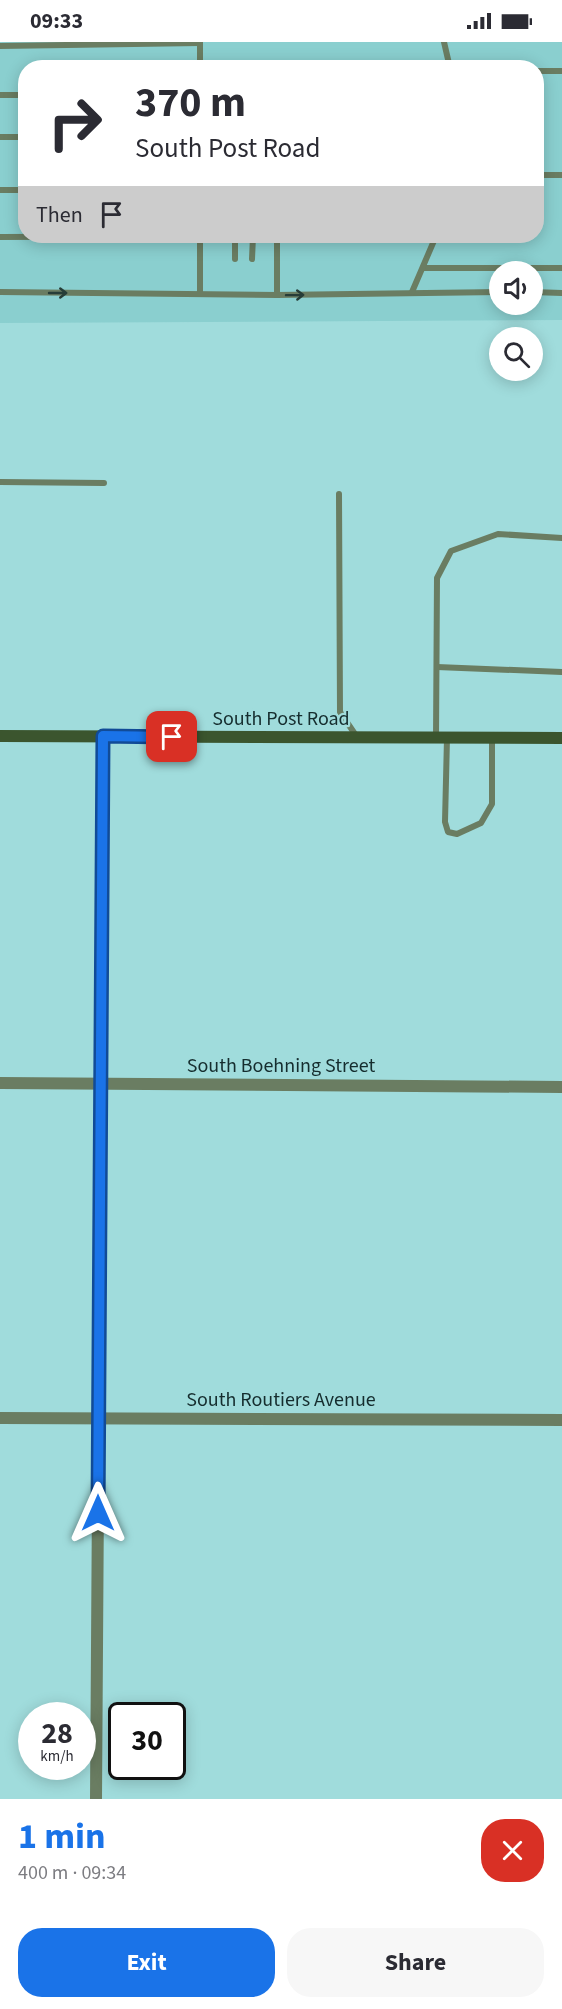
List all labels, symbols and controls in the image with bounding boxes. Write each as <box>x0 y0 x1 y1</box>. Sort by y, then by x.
text: 09:33 <box>30 5 83 37</box>
text: 370 m <box>135 73 246 133</box>
icon: right <box>36 84 114 162</box>
text: South Post Road <box>135 129 320 168</box>
icon: arrive <box>95 198 128 231</box>
text: Then <box>36 199 83 231</box>
map controls <box>489 261 543 381</box>
button: sound <box>489 261 543 315</box>
one-way arrow <box>48 287 68 299</box>
one-way arrow <box>285 289 305 301</box>
button: search <box>489 327 543 381</box>
street label: South Post Road <box>212 705 350 733</box>
pin <box>146 711 197 762</box>
icon: arrive <box>155 720 188 753</box>
street label: South Boehning Street <box>187 1052 375 1080</box>
street label: South Routiers Avenue <box>186 1386 376 1414</box>
position arrow <box>66 1481 130 1545</box>
speed limit sign: 30 <box>108 1702 186 1780</box>
text: 28 <box>41 1712 73 1755</box>
text: km/h <box>40 1746 74 1767</box>
text: 1 min <box>18 1811 106 1862</box>
button: close <box>481 1819 544 1882</box>
text: 400 m · 09:34 <box>18 1859 126 1887</box>
button: Exit <box>18 1928 275 1997</box>
button: Share <box>287 1928 544 1997</box>

